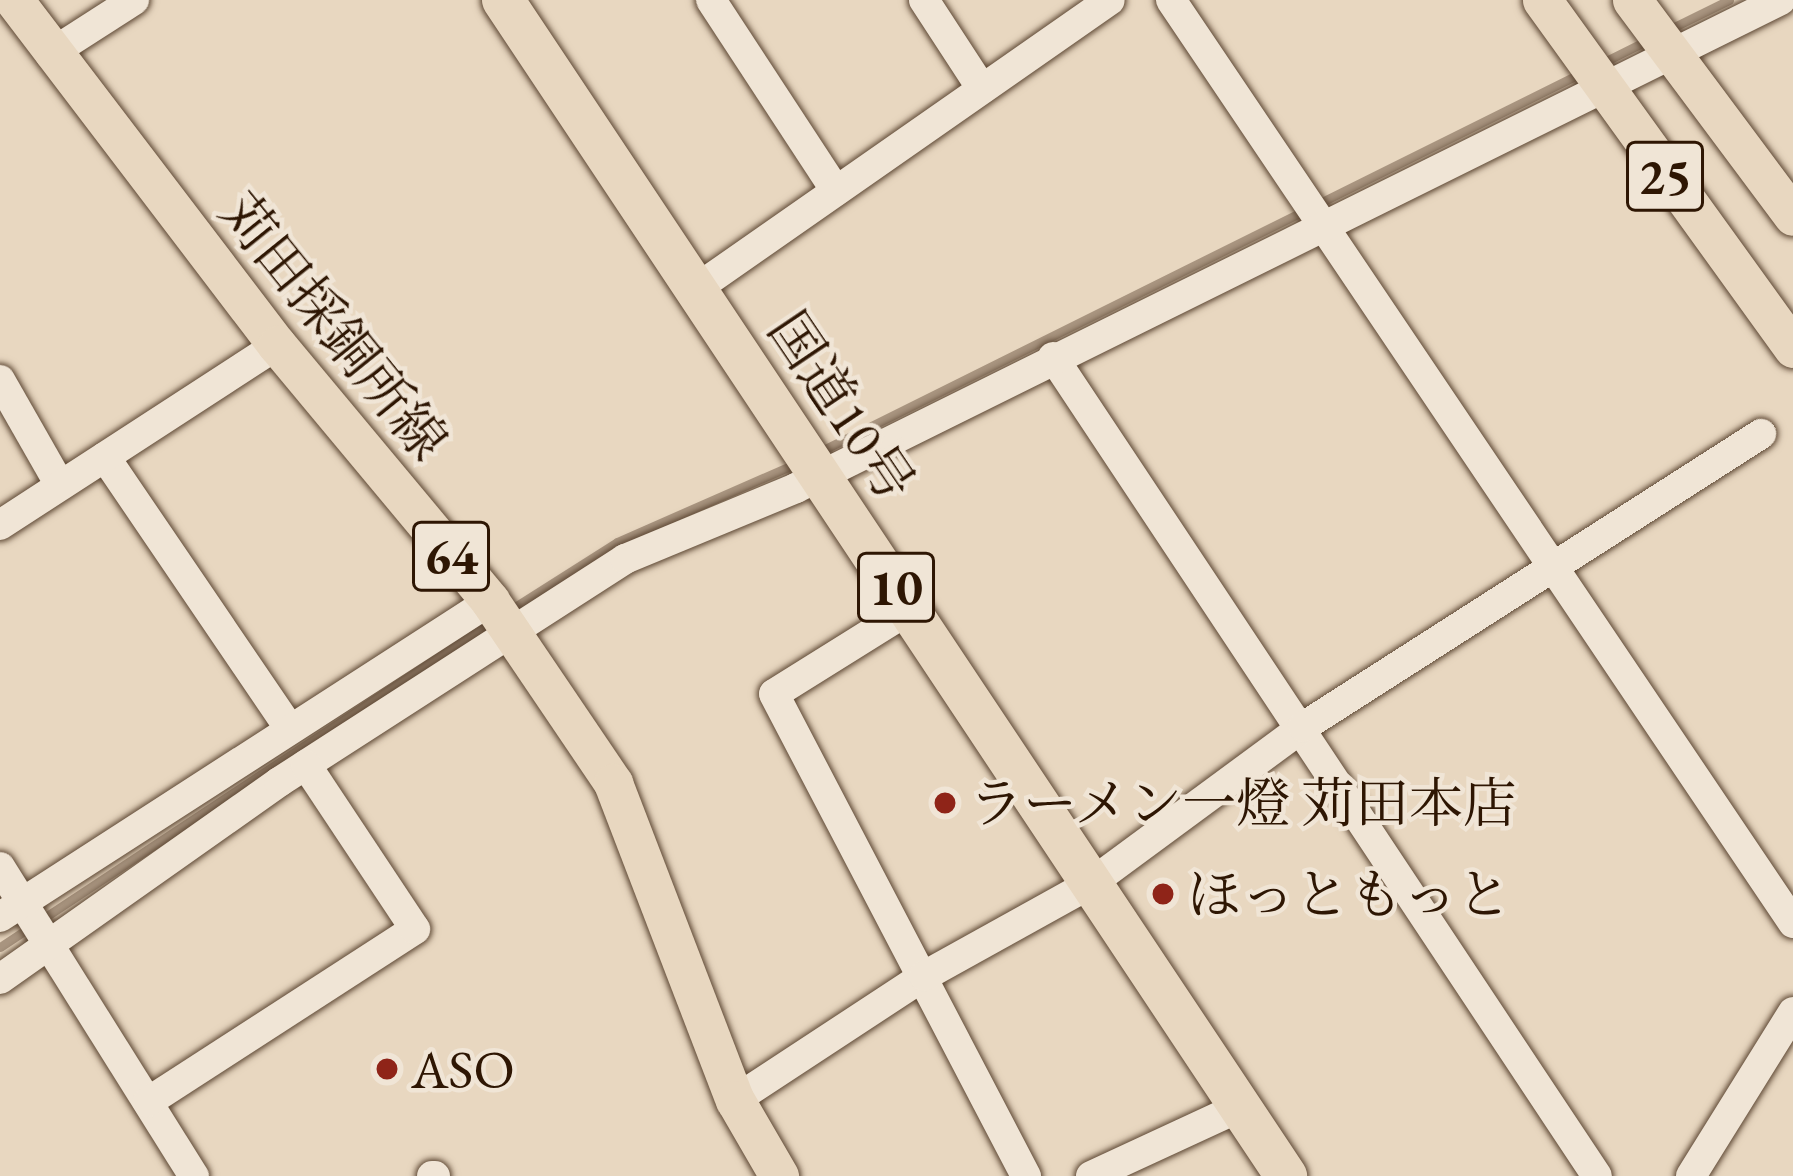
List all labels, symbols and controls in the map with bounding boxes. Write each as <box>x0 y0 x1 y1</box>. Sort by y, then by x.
road number: 25 <box>1626 131 1704 221</box>
street label: 苅田採銅所線 <box>207 180 461 472</box>
street label: 国道10号 <box>755 299 929 513</box>
road number: 64 <box>412 511 490 601</box>
road number: 10 <box>857 542 935 632</box>
place label: ラーメン一燈 苅田本店 <box>969 771 1520 835</box>
marker: ラーメン一燈 苅田本店 <box>932 790 958 816</box>
place label: ほっともっと <box>1187 862 1511 926</box>
marker: ほっともっと <box>1150 881 1176 907</box>
place label: ASO <box>411 1037 515 1101</box>
marker: ASO <box>374 1056 400 1082</box>

